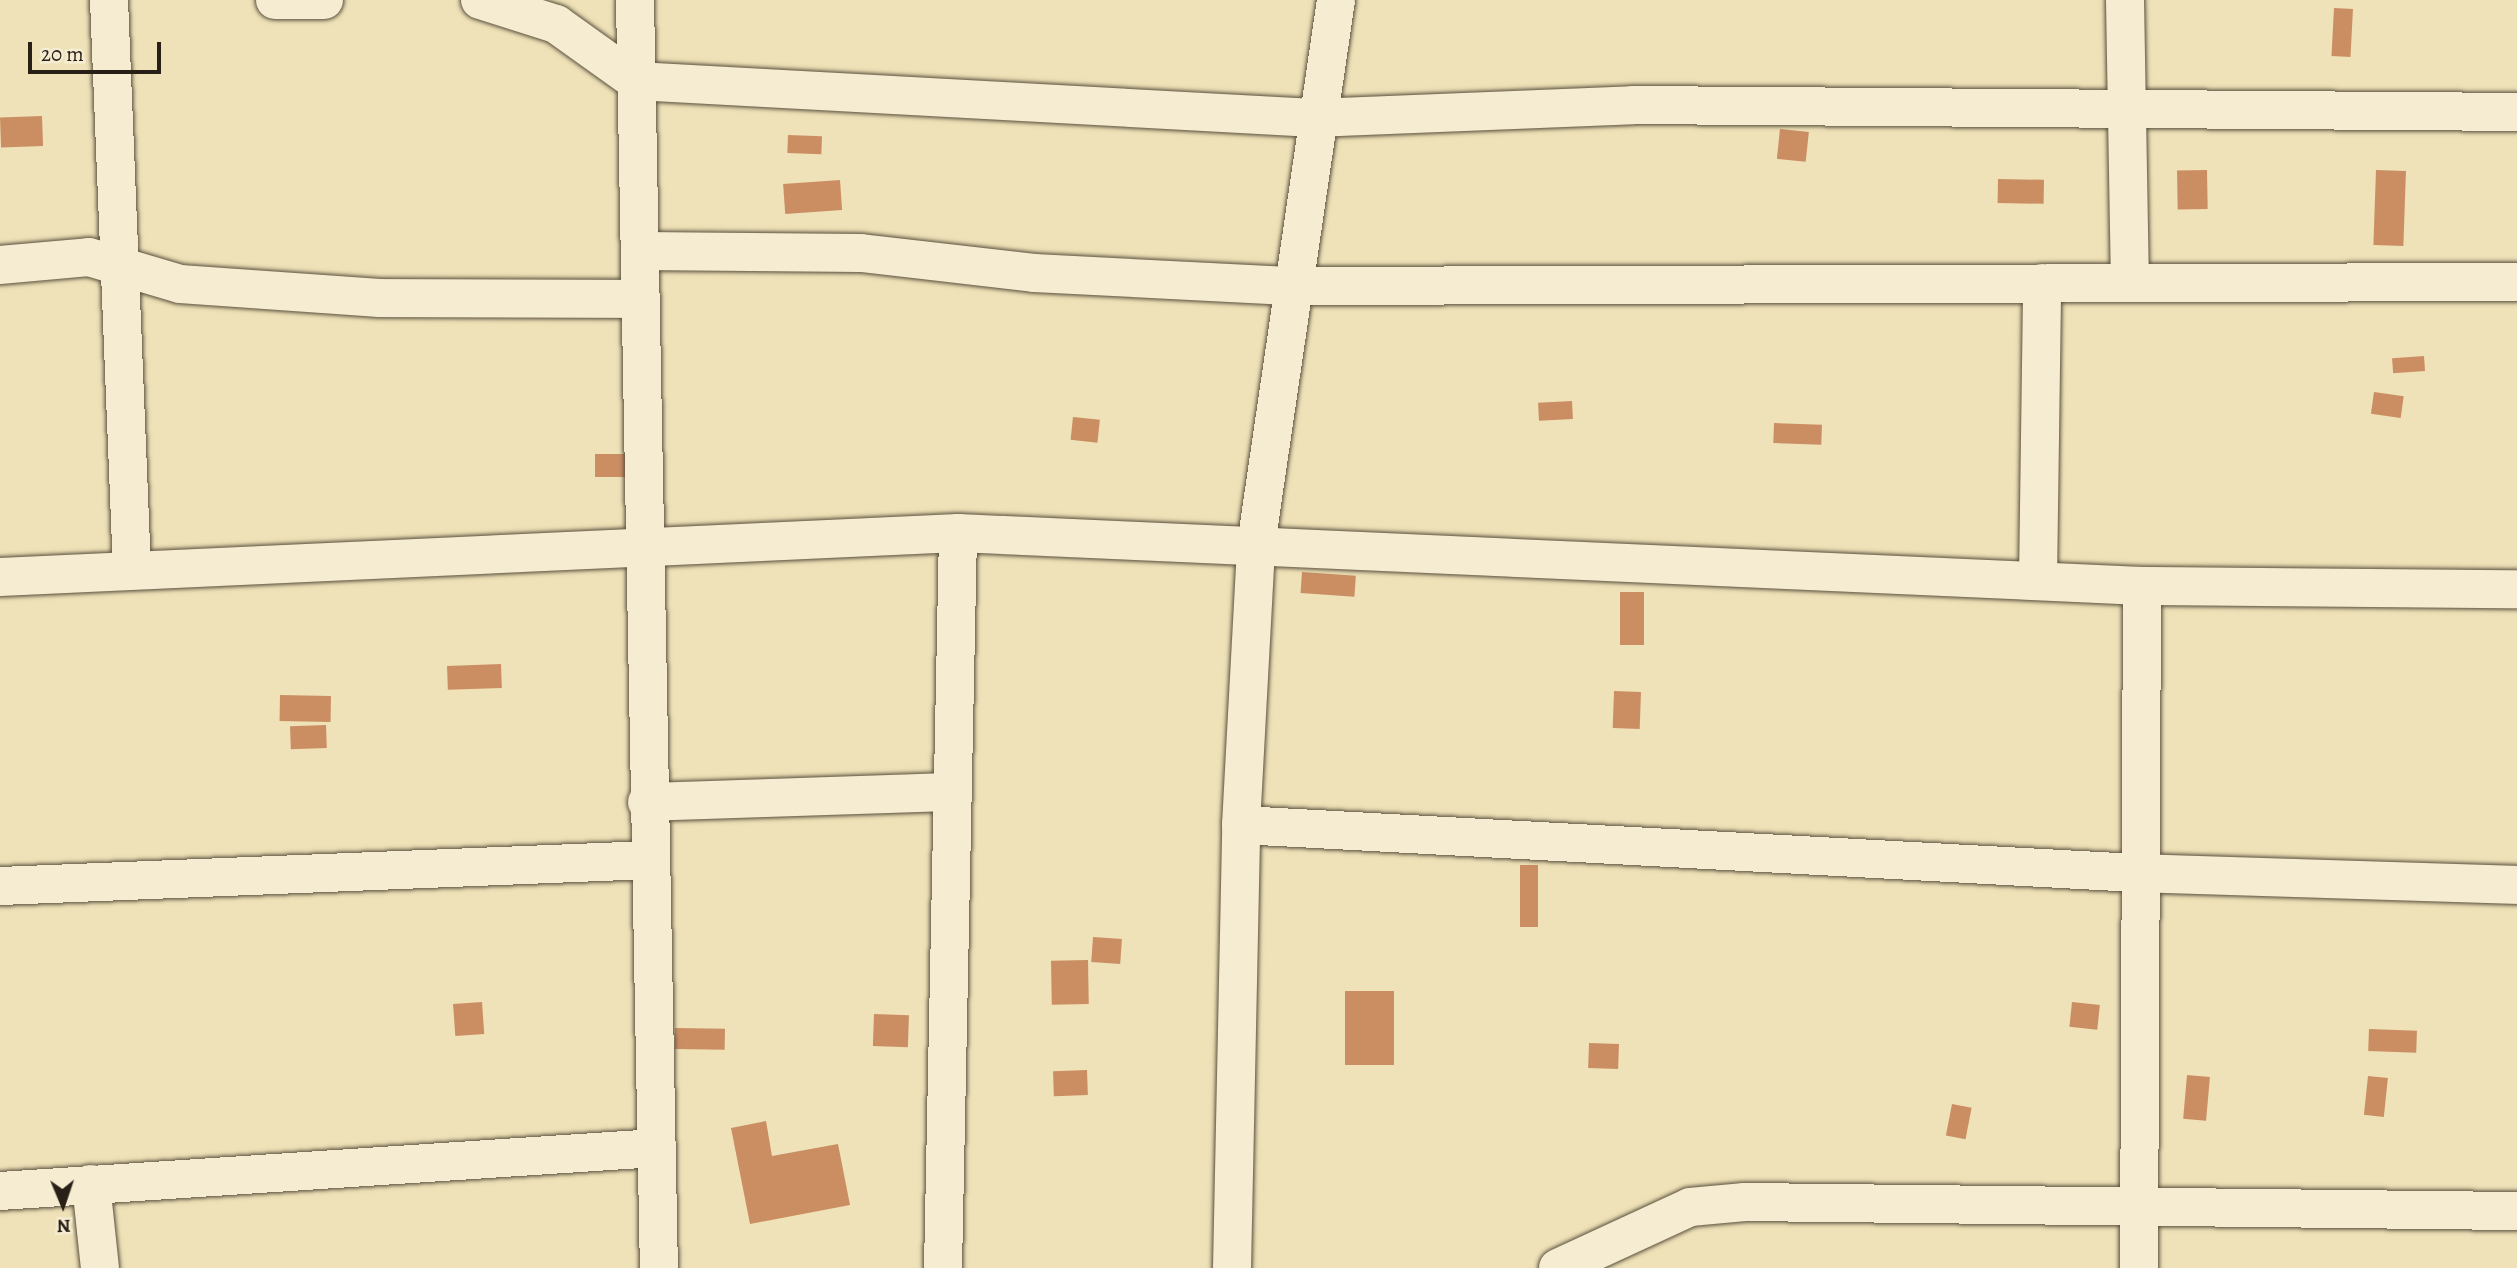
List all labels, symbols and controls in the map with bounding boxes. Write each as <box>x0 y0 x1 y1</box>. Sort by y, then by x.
scale bar <box>32 28 164 72</box>
text: 20 m <box>41 40 84 68</box>
north arrow <box>28 1170 98 1240</box>
text: N <box>56 1213 71 1239</box>

